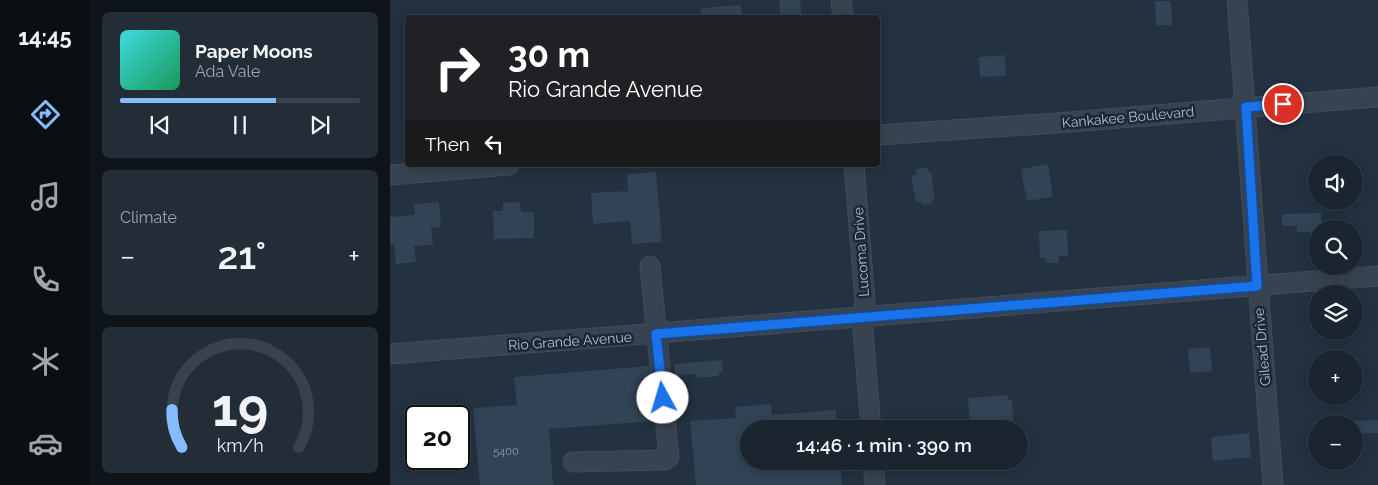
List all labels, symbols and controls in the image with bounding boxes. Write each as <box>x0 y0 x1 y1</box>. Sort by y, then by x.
text: 14:45 <box>18 24 72 50</box>
text: 30 m <box>508 34 590 75</box>
icon: right <box>425 35 490 100</box>
text: Paper Moons <box>195 40 313 62</box>
text: Ada Vale <box>195 62 260 81</box>
text: Rio Grande Avenue <box>508 76 703 102</box>
pin <box>1262 83 1304 125</box>
icon: arrive <box>1269 90 1297 118</box>
icon: directions <box>28 97 63 132</box>
street label: Kankakee Boulevard <box>1061 103 1195 131</box>
icon: previous <box>146 111 174 139</box>
icon: pause <box>226 111 254 139</box>
icon: next <box>306 111 334 139</box>
icon: left <box>480 130 508 158</box>
text: Then <box>425 133 470 155</box>
map controls <box>1308 155 1363 470</box>
button: sound <box>1308 155 1363 210</box>
icon: music <box>28 179 63 214</box>
street label: Lucoma Drive <box>850 207 872 297</box>
text: Climate <box>120 208 177 227</box>
button: search <box>1308 220 1363 275</box>
text: 21° <box>217 233 266 278</box>
text: − <box>120 240 135 273</box>
text: + <box>348 240 360 273</box>
icon: phone <box>28 262 63 297</box>
button: layers <box>1308 285 1363 340</box>
street label: Gilead Drive <box>1251 307 1273 387</box>
street label: Rio Grande Avenue <box>508 329 632 353</box>
icon: climate <box>28 344 63 379</box>
button: + <box>1308 350 1363 405</box>
position arrow <box>636 371 688 423</box>
text: 19 <box>212 377 268 438</box>
speed limit sign: 20 <box>405 405 470 470</box>
button: − <box>1308 415 1363 470</box>
icon: car <box>28 426 63 461</box>
text: 14:46 · 1 min · 390 m <box>796 434 972 456</box>
text: km/h <box>216 435 264 456</box>
house number: 5400 <box>493 445 519 458</box>

